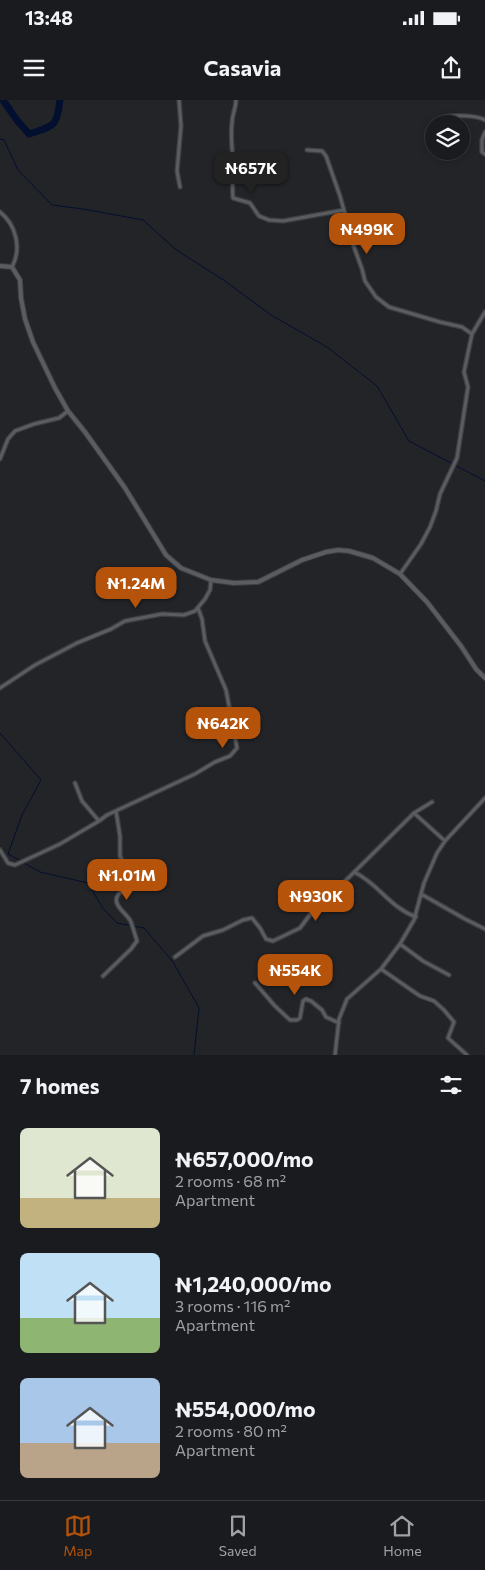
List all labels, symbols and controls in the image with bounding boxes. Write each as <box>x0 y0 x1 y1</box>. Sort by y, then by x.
text: 13:48 <box>25 6 73 29</box>
icon: menu <box>20 54 48 82</box>
text: Casavia <box>204 54 281 81</box>
icon: share <box>437 54 465 82</box>
map controls <box>425 115 470 160</box>
button: layers <box>425 115 470 160</box>
pin: ₦657K <box>216 152 286 194</box>
text: ₦657K <box>225 158 277 177</box>
pin: ₦499K <box>332 212 402 255</box>
text: ₦499K <box>340 219 394 238</box>
pin: ₦1.24M <box>95 566 177 609</box>
text: ₦1.24M <box>107 573 165 592</box>
pin: ₦642K <box>188 706 258 749</box>
text: ₦642K <box>196 713 250 732</box>
pin: ₦1.01M <box>86 858 168 901</box>
text: ₦1.01M <box>98 865 156 884</box>
pin: ₦930K <box>281 880 351 922</box>
text: ₦930K <box>289 886 343 905</box>
pin: ₦554K <box>260 954 330 996</box>
text: ₦554K <box>269 960 321 979</box>
icon: filters <box>437 1071 465 1099</box>
text: 7 homes <box>20 1073 99 1098</box>
text: ₦657,000/mo <box>175 1146 314 1171</box>
icon: home <box>60 1148 120 1208</box>
text: 2 rooms · 68 m² <box>175 1171 286 1190</box>
text: Apartment <box>175 1190 255 1209</box>
text: ₦1,240,000/mo <box>175 1271 331 1296</box>
icon: home <box>60 1273 120 1333</box>
text: 3 rooms · 116 m² <box>175 1296 290 1315</box>
text: Apartment <box>175 1315 255 1334</box>
text: ₦554,000/mo <box>175 1396 315 1421</box>
icon: home <box>60 1398 120 1458</box>
text: 2 rooms · 80 m² <box>175 1421 287 1440</box>
text: Apartment <box>175 1440 255 1459</box>
tab: Map <box>63 1512 92 1559</box>
tab: Saved <box>219 1512 257 1559</box>
tab: Home <box>383 1512 422 1559</box>

